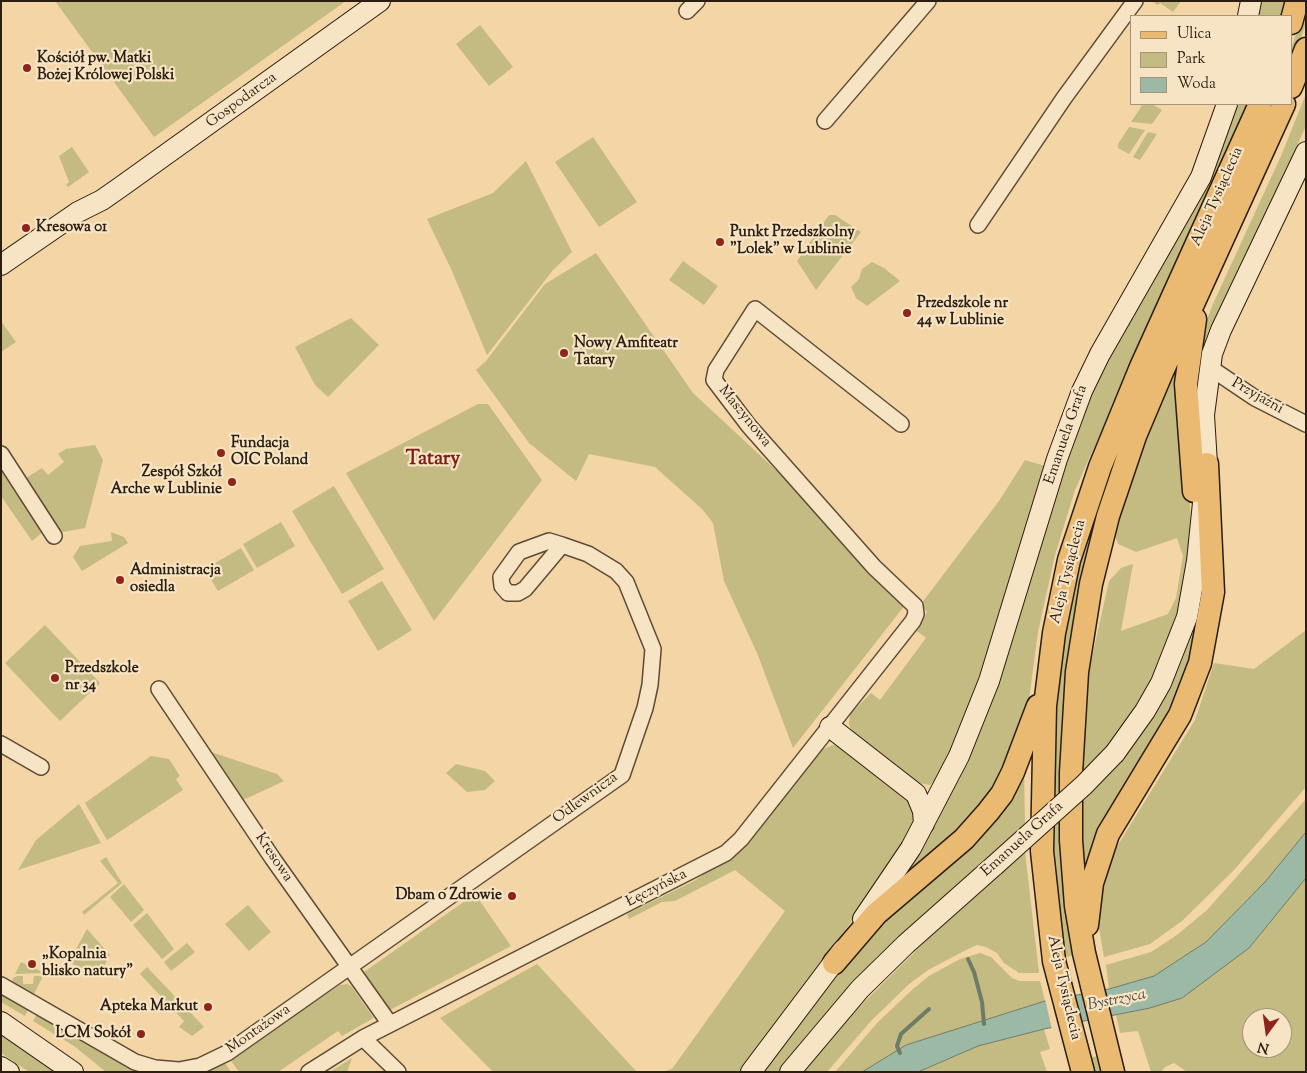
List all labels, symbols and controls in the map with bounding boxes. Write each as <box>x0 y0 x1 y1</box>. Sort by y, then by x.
legend <box>1130 15 1292 105</box>
text: Ulica <box>1177 24 1211 45</box>
text: Park <box>1177 49 1206 70</box>
place label: Kościół pw. Matki Bożej Królowej Polski <box>37 50 174 85</box>
marker: Kościół pw. Matki Bożej Królowej Polski <box>21 62 33 74</box>
street label: Gospodarcza <box>203 69 281 133</box>
text: Woda <box>1177 74 1216 95</box>
street label: Aleja Tysiąclecia <box>1188 145 1248 249</box>
place label: Kresowa 01 <box>36 219 107 237</box>
marker: Kresowa 01 <box>20 222 32 234</box>
place label: Punkt Przedszkolny "Lolek" w Lublinie <box>730 224 855 259</box>
marker: Punkt Przedszkolny "Lolek" w Lublinie <box>714 236 726 248</box>
place label: Przedszkole nr 44 w Lublinie <box>917 295 1008 330</box>
marker: Przedszkole nr 44 w Lublinie <box>901 307 913 319</box>
place label: Nowy Amfiteatr Tatary <box>574 335 678 370</box>
marker: Nowy Amfiteatr Tatary <box>558 347 570 359</box>
street label: Przyjaźni <box>1228 375 1286 419</box>
street label: Maszynowa <box>714 382 774 452</box>
street label: Emanuela Grafa <box>1042 383 1092 487</box>
place label: Fundacja OIC Poland <box>231 435 308 470</box>
marker: Fundacja OIC Poland <box>215 447 227 459</box>
district label: Tatary <box>406 449 460 473</box>
place label: Zespół Szkół Arche w Lublinie <box>110 464 222 499</box>
marker: Zespół Szkół Arche w Lublinie <box>226 476 238 488</box>
street label: Aleja Tysiąclecia <box>1047 518 1091 626</box>
place label: Administracja osiedla <box>130 562 221 597</box>
marker: Administracja osiedla <box>114 574 126 586</box>
place label: Przedszkole nr 34 <box>65 660 139 695</box>
marker: Przedszkole nr 34 <box>49 672 61 684</box>
street label: Odlewnicza <box>550 769 622 829</box>
street label: Emanuela Grafa <box>978 799 1068 881</box>
street label: Kresowa <box>250 830 296 886</box>
street label: Łęczyńska <box>624 866 690 912</box>
place label: Dbam o Zdrowie <box>395 887 502 905</box>
marker: Dbam o Zdrowie <box>506 890 518 902</box>
street label: Aleja Tysiąclecia <box>1042 934 1084 1042</box>
place label: „Kopalnia blisko natury” <box>42 946 133 981</box>
marker: „Kopalnia blisko natury” <box>26 958 38 970</box>
water label: Bystrzyca <box>1086 986 1148 1016</box>
place label: Apteka Markut <box>100 998 198 1016</box>
marker: Apteka Markut <box>202 1001 214 1013</box>
street label: Montażowa <box>223 1001 295 1059</box>
north arrow <box>1242 1008 1292 1058</box>
place label: LCM Sokół <box>56 1025 131 1043</box>
marker: LCM Sokół <box>135 1028 147 1040</box>
text: N <box>1256 1036 1271 1058</box>

